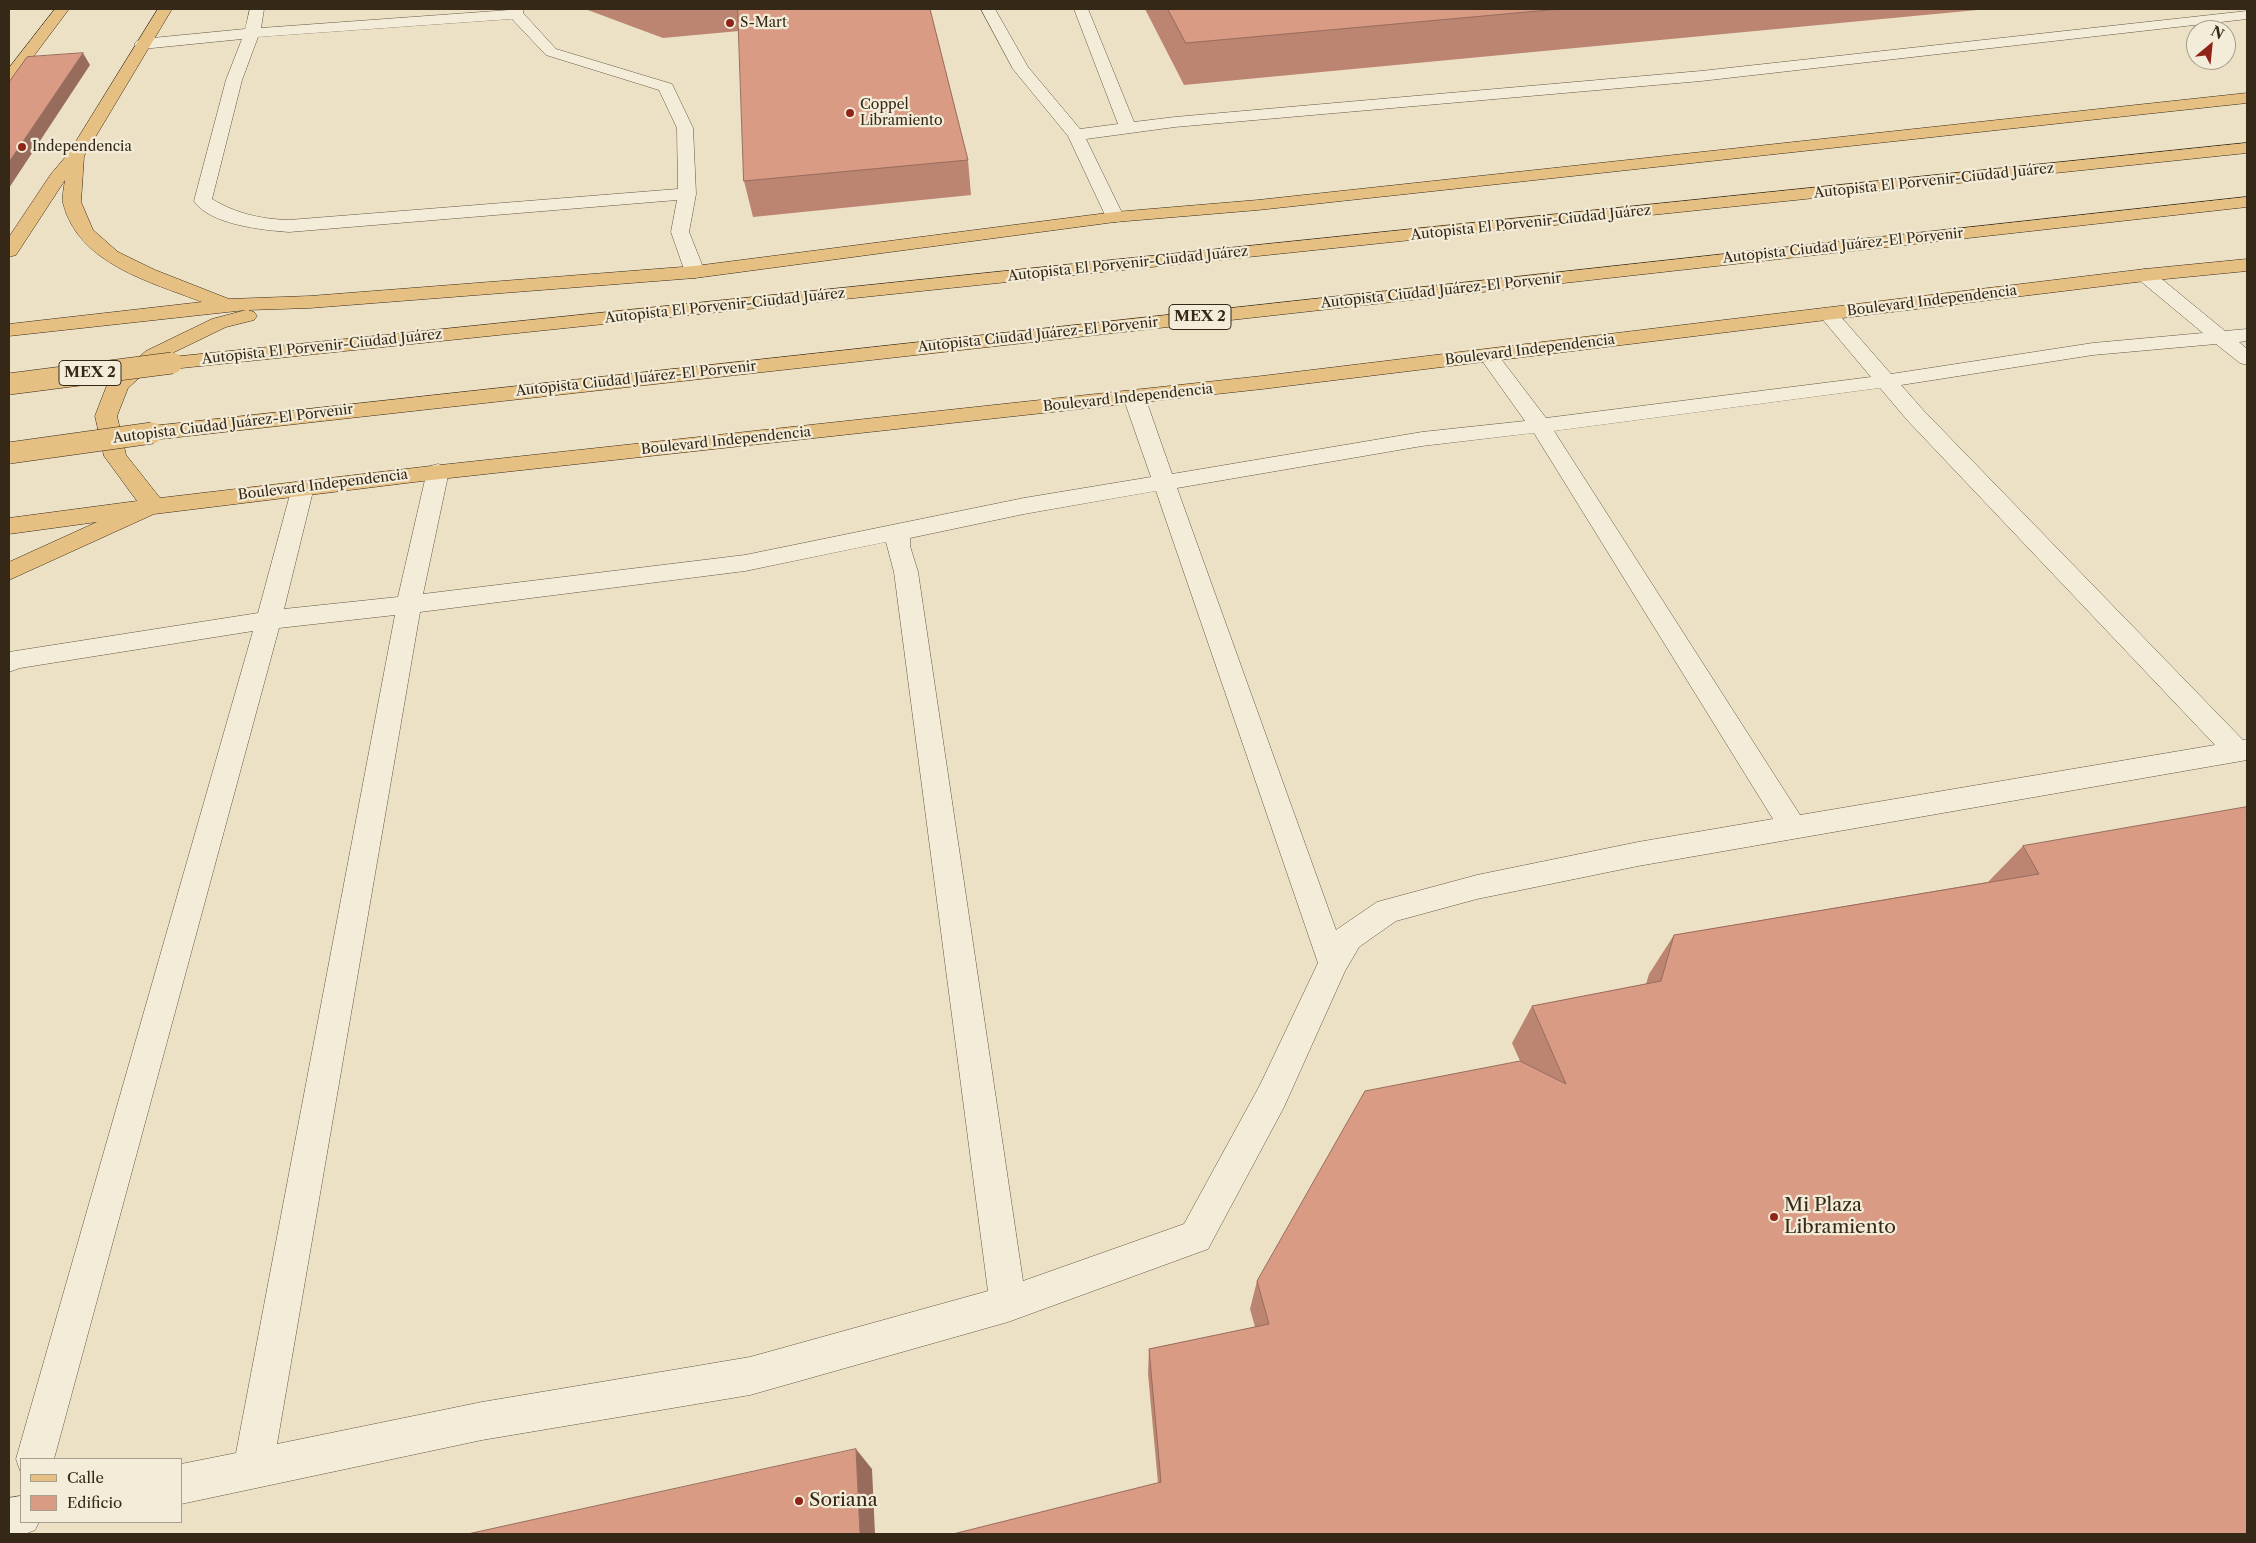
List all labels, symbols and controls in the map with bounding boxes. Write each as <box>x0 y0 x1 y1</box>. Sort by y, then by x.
place label: S-Mart <box>740 15 787 31</box>
marker: S-Mart <box>724 17 736 29</box>
north arrow <box>2186 20 2236 70</box>
text: N <box>2208 22 2227 43</box>
place label: Coppel Libramiento <box>860 97 943 130</box>
marker: Coppel Libramiento <box>844 107 856 119</box>
place label: Independencia <box>32 139 132 155</box>
marker: Independencia <box>16 141 28 153</box>
street label: Autopista El Porvenir-Ciudad Juárez <box>1813 160 2055 202</box>
street label: Autopista El Porvenir-Ciudad Juárez <box>1410 202 1652 244</box>
street label: Autopista Ciudad Juárez-El Porvenir <box>1722 225 1964 267</box>
street label: Autopista El Porvenir-Ciudad Juárez <box>1007 243 1249 285</box>
street label: Autopista Ciudad Juárez-El Porvenir <box>1320 270 1562 312</box>
street label: Boulevard Independencia <box>1846 282 2018 320</box>
street label: Autopista El Porvenir-Ciudad Juárez <box>604 285 846 327</box>
road number: MEX 2 <box>1169 304 1231 330</box>
street label: Autopista Ciudad Juárez-El Porvenir <box>917 314 1159 356</box>
street label: Autopista El Porvenir-Ciudad Juárez <box>201 326 443 368</box>
street label: Boulevard Independencia <box>1444 331 1616 369</box>
street label: Autopista Ciudad Juárez-El Porvenir <box>515 358 757 400</box>
road number: MEX 2 <box>59 360 121 386</box>
street label: Boulevard Independencia <box>1042 381 1214 415</box>
street label: Autopista Ciudad Juárez-El Porvenir <box>112 401 354 447</box>
street label: Boulevard Independencia <box>640 424 812 458</box>
street label: Boulevard Independencia <box>237 466 409 504</box>
place label: Mi Plaza Libramiento <box>1784 1195 1896 1239</box>
marker: Mi Plaza Libramiento <box>1768 1211 1780 1223</box>
legend <box>20 1458 182 1523</box>
text: Calle <box>67 1468 104 1487</box>
place label: Soriana <box>809 1490 878 1512</box>
text: Edificio <box>67 1493 122 1512</box>
marker: Soriana <box>793 1495 805 1507</box>

